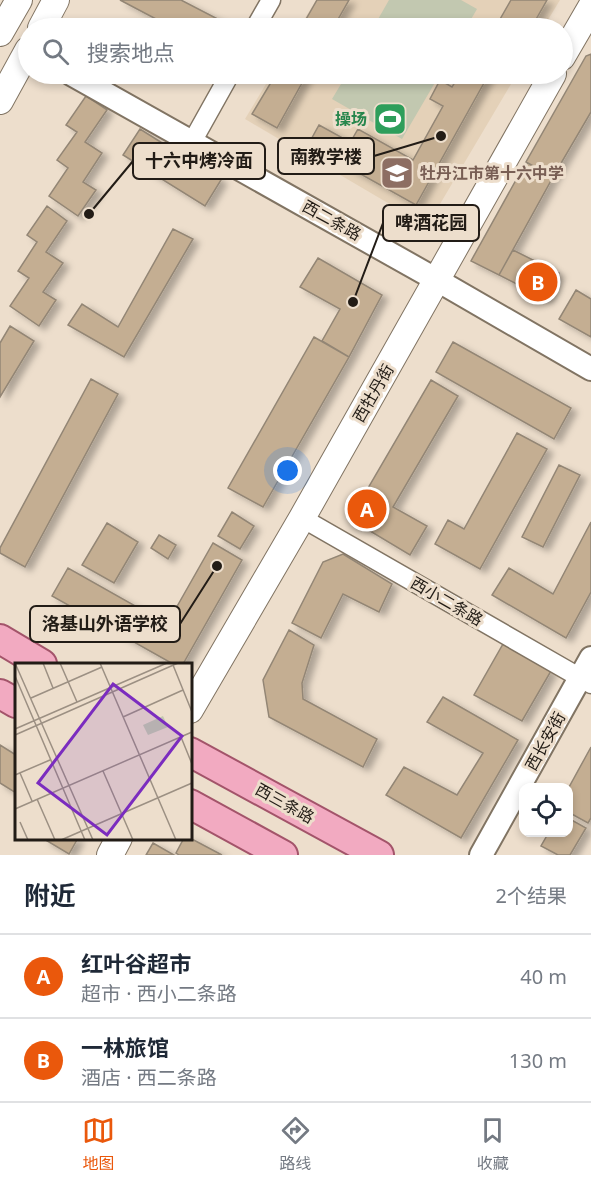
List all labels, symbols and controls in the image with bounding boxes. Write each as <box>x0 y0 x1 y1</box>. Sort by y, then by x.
search box <box>18 18 573 84</box>
icon: search <box>39 35 72 68</box>
text: 搜索地点 <box>87 37 175 67</box>
sports icon: 操场 <box>372 101 408 137</box>
place label: 操场 <box>335 108 367 130</box>
callout: 南教学楼 <box>278 138 374 174</box>
callout: 十六中烤冷面 <box>133 143 265 179</box>
text: 南教学楼 <box>290 144 362 168</box>
text: 十六中烤冷面 <box>145 148 253 172</box>
school or university icon: 牡丹江市第十六中学 <box>379 155 415 191</box>
place label: 牡丹江市第十六中学 <box>420 162 564 184</box>
street label: 西二条路 <box>299 195 365 245</box>
callout: 啤酒花园 <box>383 205 479 241</box>
text: 啤酒花园 <box>395 210 467 234</box>
pin: B <box>518 260 558 304</box>
street label: 西牡丹街 <box>347 360 399 426</box>
your location <box>273 456 302 485</box>
pin: A <box>348 486 386 532</box>
street label: 西小二条路 <box>407 571 487 631</box>
callout: 洛基山外语学校 <box>30 606 180 642</box>
text: 洛基山外语学校 <box>42 611 168 635</box>
inset map <box>15 663 192 840</box>
street label: 西长安街 <box>520 708 570 774</box>
street label: 西三条路 <box>252 778 318 828</box>
map controls <box>519 783 573 837</box>
button: locate <box>519 783 573 837</box>
text: 附近 <box>24 877 76 913</box>
text: 2个结果 <box>496 882 567 909</box>
text: 红叶谷超市 <box>81 948 191 978</box>
text: A <box>37 963 50 990</box>
text: 40 m <box>520 963 567 990</box>
text: 超市 · 西小二条路 <box>81 980 237 1007</box>
text: 一林旅馆 <box>81 1032 169 1062</box>
text: B <box>37 1047 50 1074</box>
text: 130 m <box>509 1047 567 1074</box>
text: 酒店 · 西二条路 <box>81 1064 217 1091</box>
tab: 地图 <box>82 1114 115 1174</box>
tab: 路线 <box>279 1114 312 1174</box>
tab: 收藏 <box>476 1114 509 1174</box>

